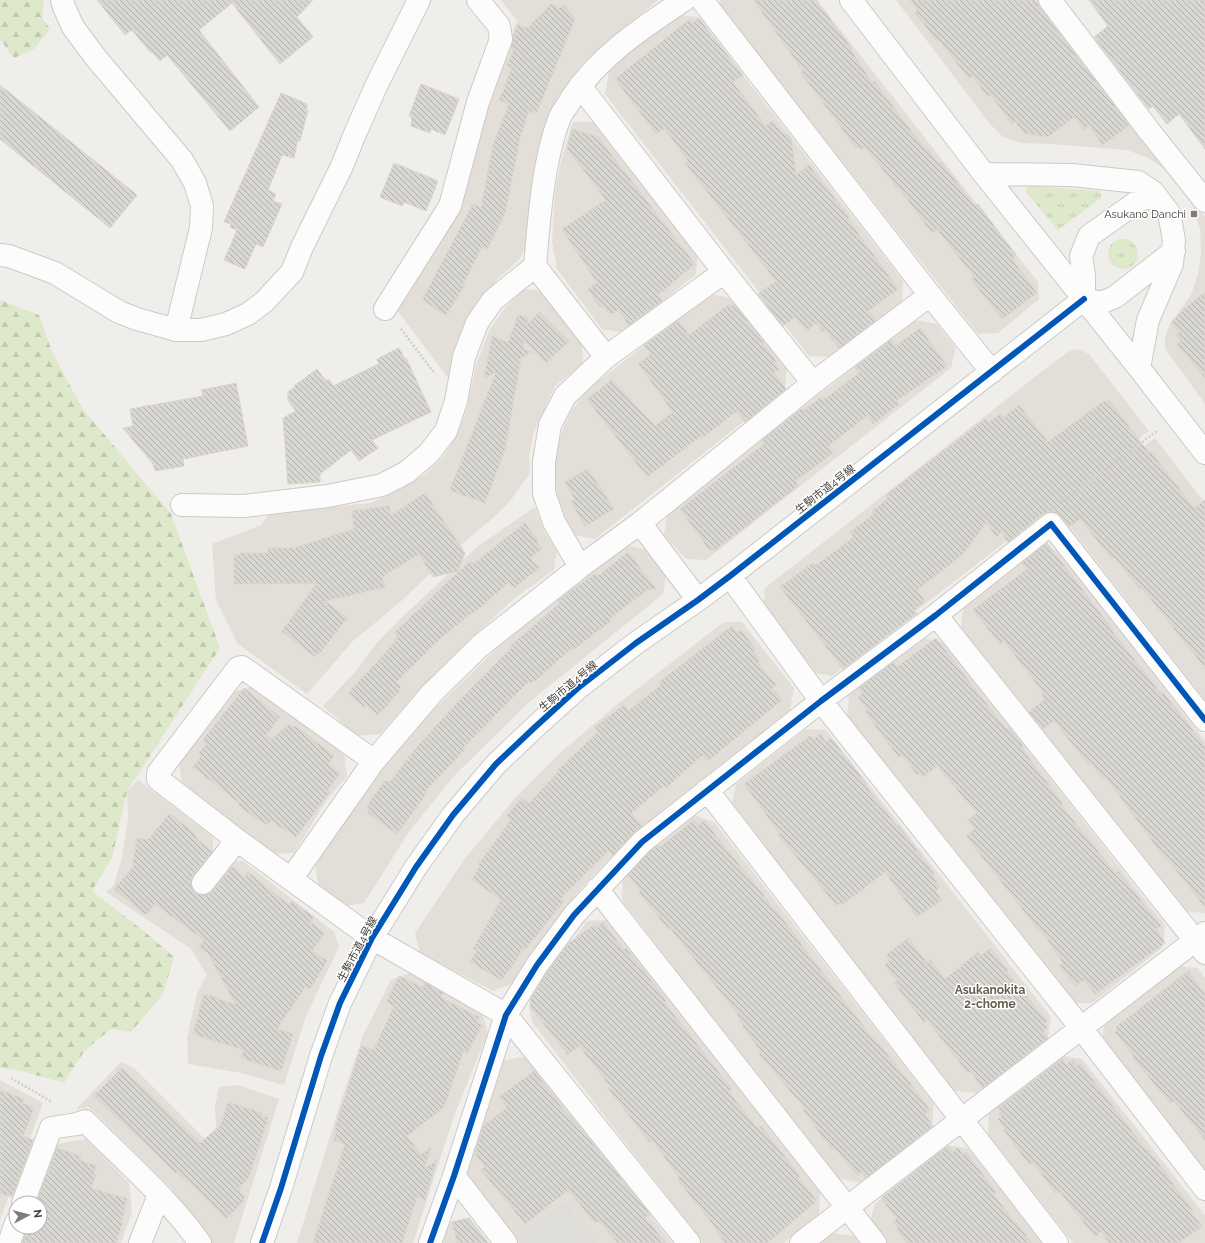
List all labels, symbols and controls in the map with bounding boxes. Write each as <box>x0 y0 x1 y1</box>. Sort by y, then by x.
place label: Asukano Danchi <box>1104 208 1186 221</box>
marker: Asukano Danchi <box>1189 209 1199 219</box>
street label: 生駒市道4号線 <box>793 462 858 517</box>
street label: 生駒市道4号線 <box>537 658 600 715</box>
street label: 生駒市道4号線 <box>335 914 380 984</box>
district label: Asukanokita 2-chome <box>955 983 1025 1011</box>
north arrow <box>8 1195 48 1235</box>
text: N <box>30 1209 44 1219</box>

